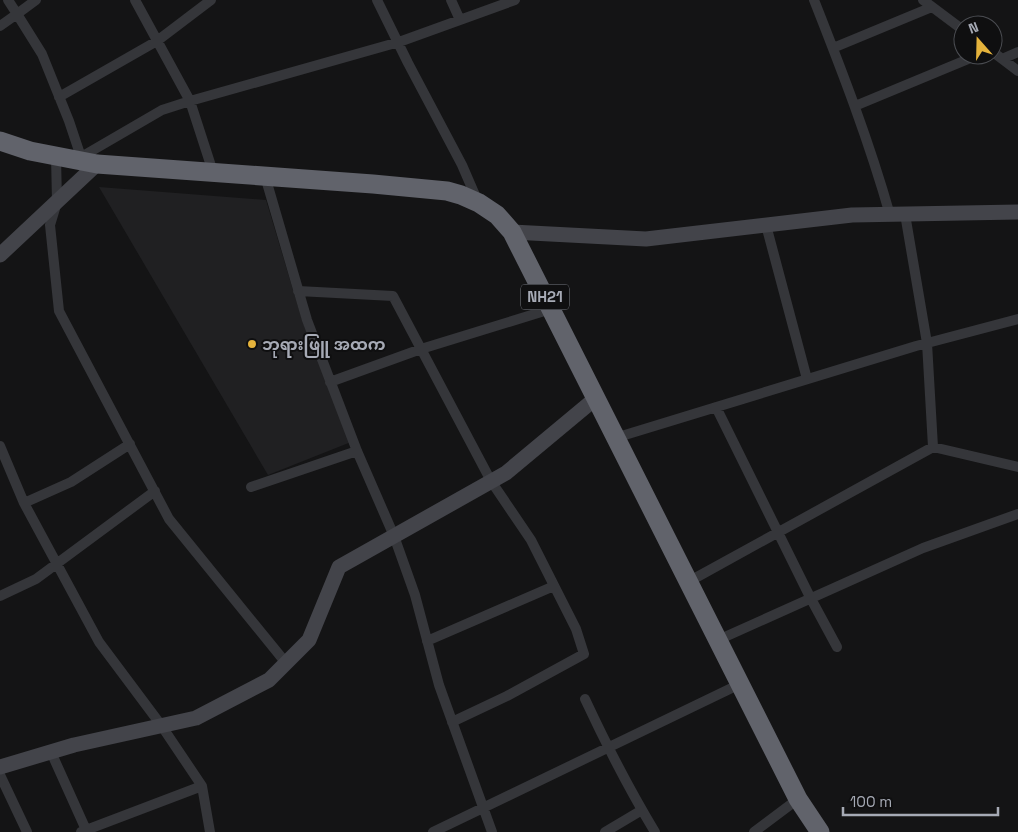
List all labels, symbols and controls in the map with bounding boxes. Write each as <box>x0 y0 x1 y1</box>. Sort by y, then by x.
north arrow <box>953 15 1003 65</box>
text: N <box>966 18 981 38</box>
road number: NH21 <box>521 284 569 310</box>
place label: ဘုရားဖြူ အထက <box>262 334 386 358</box>
marker: ဘုရားဖြူ အထက <box>246 338 258 350</box>
scale bar <box>843 784 998 816</box>
text: 100 m <box>850 792 892 811</box>

